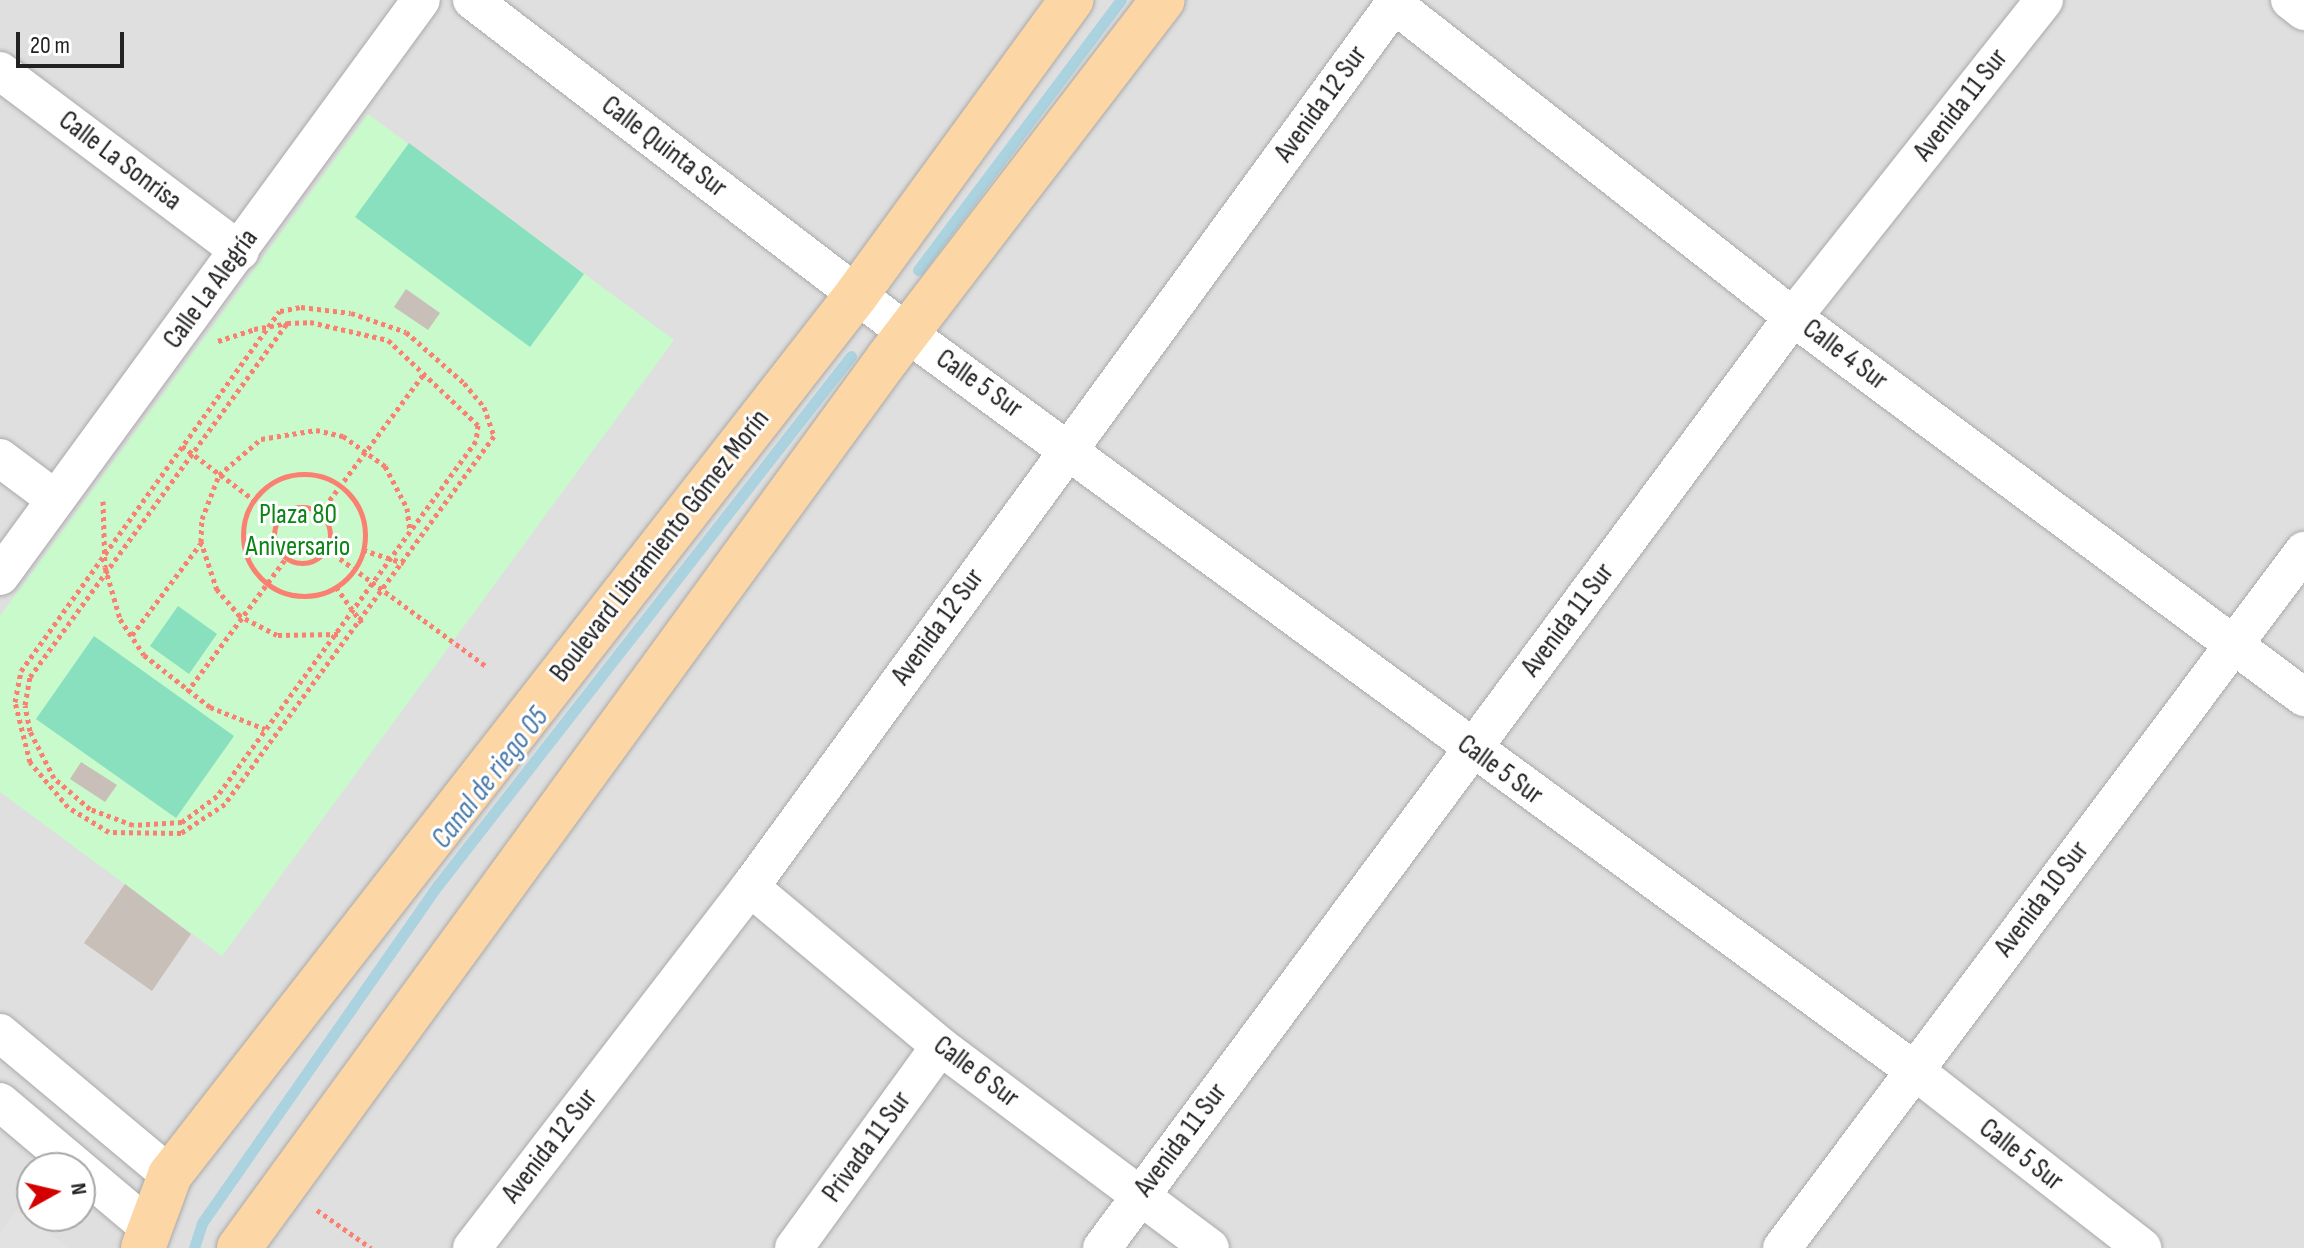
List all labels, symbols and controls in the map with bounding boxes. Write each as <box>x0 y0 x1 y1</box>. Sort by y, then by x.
scale bar <box>20 16 128 66</box>
text: 20 m <box>30 31 70 60</box>
street label: Avenida 12 Sur <box>1268 39 1374 169</box>
street label: Avenida 11 Sur <box>1907 42 2015 168</box>
street label: Calle Quinta Sur <box>595 89 733 205</box>
street label: Calle La Sonrisa <box>52 104 188 218</box>
street label: Calle La Alegría <box>156 223 266 355</box>
street label: Calle 4 Sur <box>1796 312 1894 398</box>
street label: Calle 5 Sur <box>929 342 1029 426</box>
street label: Boulevard Libramiento Gómez Morín <box>543 403 777 689</box>
park label: Plaza 80 Aniversario <box>246 498 350 564</box>
street label: Avenida 11 Sur <box>1514 557 1622 683</box>
street label: Avenida 12 Sur <box>885 562 991 692</box>
water label: Canal de riego 05 <box>424 700 556 856</box>
street label: Calle 5 Sur <box>1451 728 1549 812</box>
street label: Avenida 10 Sur <box>1988 835 2096 963</box>
street label: Calle 6 Sur <box>927 1029 1025 1115</box>
street label: Avenida 11 Sur <box>1127 1077 1235 1203</box>
street label: Avenida 12 Sur <box>495 1082 605 1210</box>
street label: Privada 11 Sur <box>816 1085 918 1209</box>
street label: Calle 5 Sur <box>1972 1112 2070 1198</box>
north arrow <box>16 1152 96 1232</box>
text: N <box>64 1181 92 1197</box>

